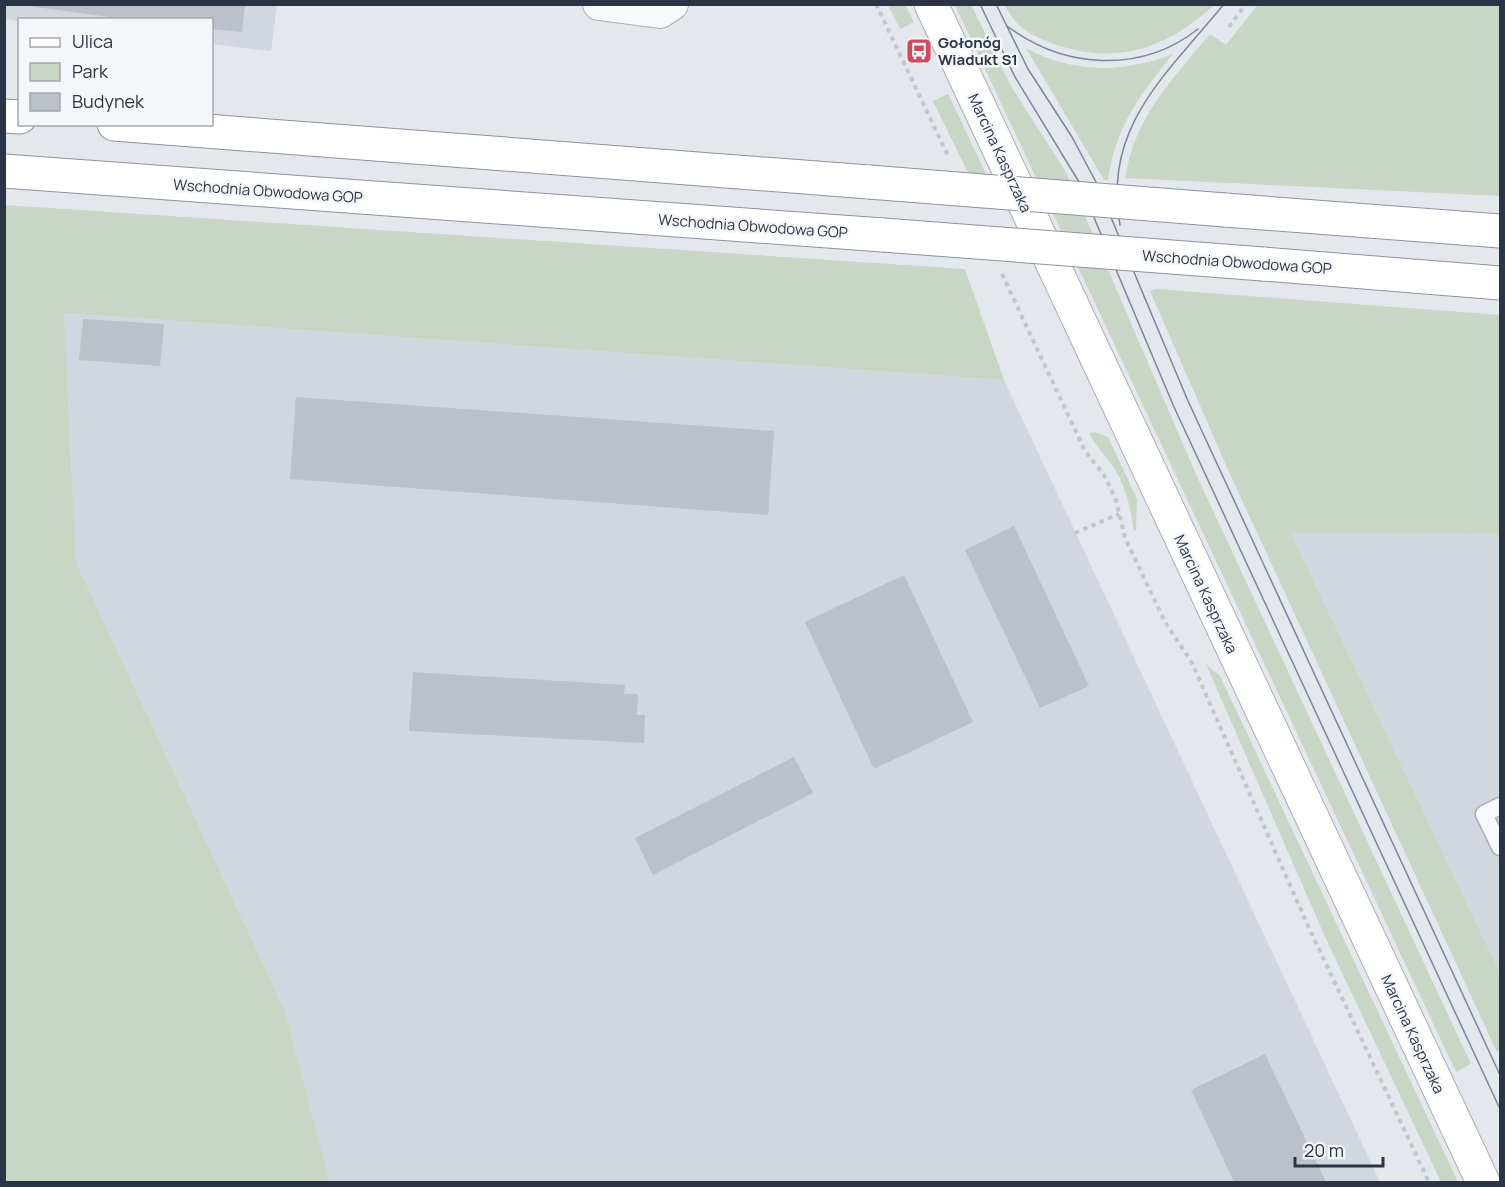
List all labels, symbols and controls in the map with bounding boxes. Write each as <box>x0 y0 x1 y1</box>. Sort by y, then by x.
legend <box>18 18 213 126</box>
text: Ulica <box>72 29 113 53</box>
place label: Gołonóg Wiadukt S1 <box>938 32 1018 70</box>
bus stop icon: Gołonóg Wiadukt S1 <box>904 36 934 66</box>
text: Park <box>72 59 109 83</box>
text: Budynek <box>72 89 145 113</box>
street label: Marcina Kasprzaka <box>963 90 1037 216</box>
street label: Wschodnia Obwodowa GOP <box>172 174 364 208</box>
street label: Wschodnia Obwodowa GOP <box>657 209 849 243</box>
street label: Wschodnia Obwodowa GOP <box>1141 245 1333 279</box>
street label: Marcina Kasprzaka <box>1169 531 1243 657</box>
street label: Marcina Kasprzaka <box>1376 971 1450 1097</box>
scale bar <box>1295 1130 1384 1168</box>
text: 20 m <box>1304 1138 1344 1162</box>

